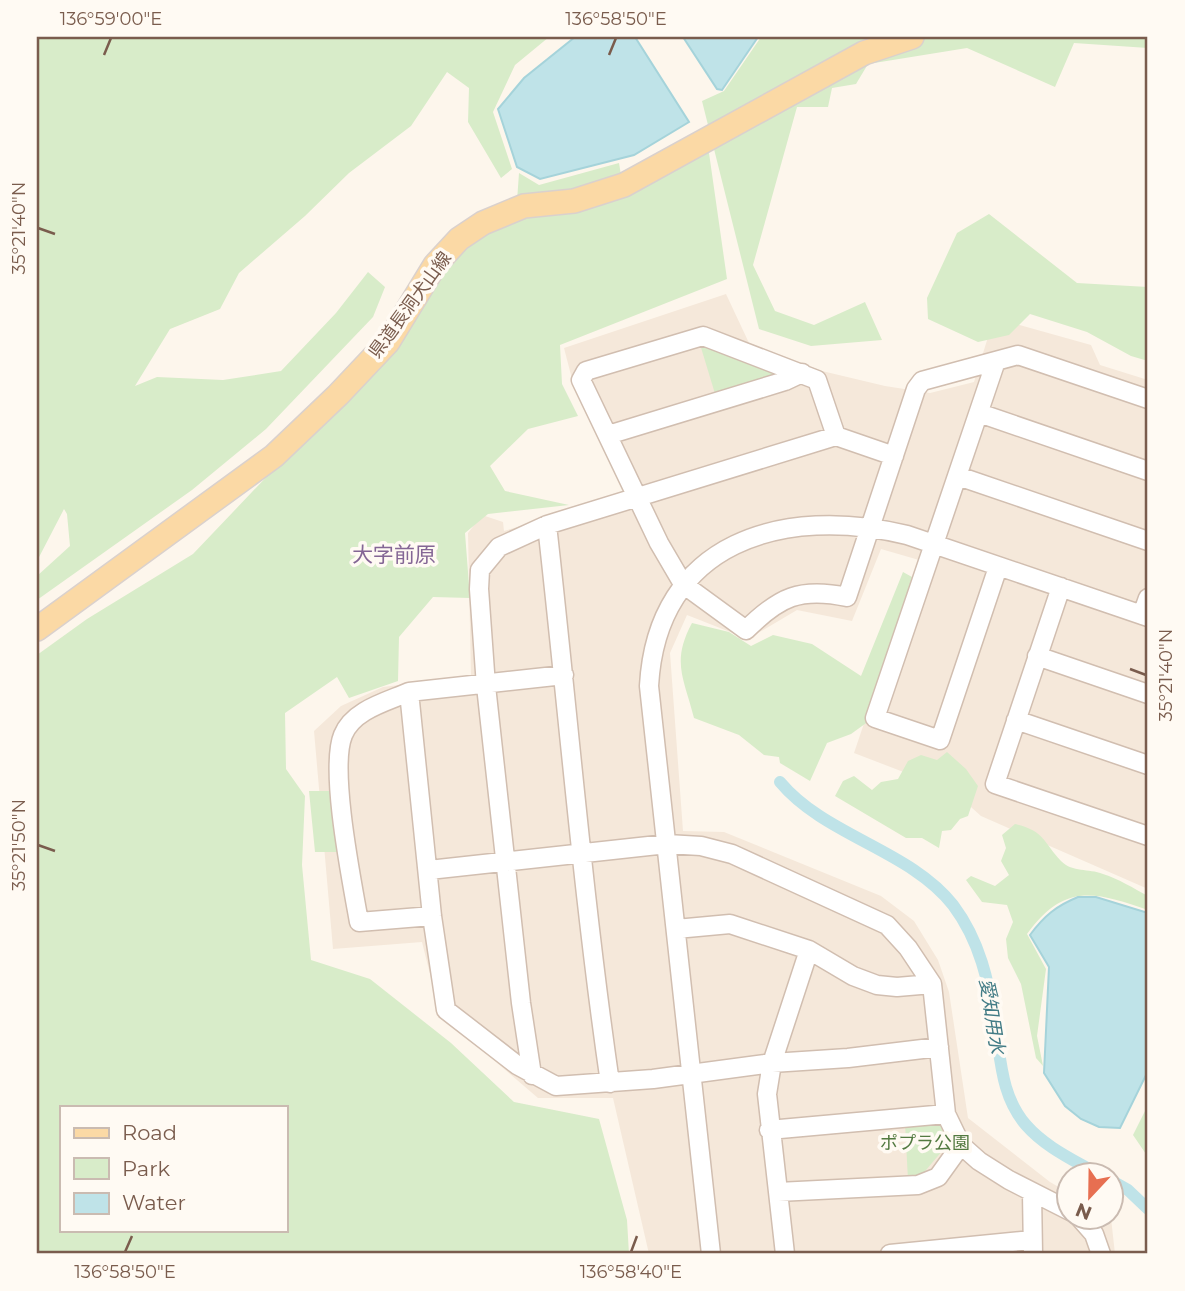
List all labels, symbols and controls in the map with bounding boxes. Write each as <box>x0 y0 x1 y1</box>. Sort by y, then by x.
text: 136°59'00"E <box>60 8 162 30</box>
text: 136°58'50"E <box>565 8 667 30</box>
text: 35°21'40"N <box>8 182 30 274</box>
street label: 県道長洞犬山線 <box>364 248 456 362</box>
district label: 大字前原 <box>352 542 436 567</box>
text: 35°21'40"N <box>1155 629 1177 721</box>
text: 35°21'50"N <box>8 799 30 891</box>
water label: 愛知用水 <box>975 977 1010 1057</box>
legend <box>60 1106 287 1232</box>
text: Road <box>122 1120 177 1145</box>
park label: ポプラ公園 <box>880 1132 970 1154</box>
text: Park <box>122 1156 170 1181</box>
north arrow <box>1056 1162 1126 1232</box>
text: Water <box>122 1190 186 1215</box>
text: N <box>1072 1198 1095 1225</box>
text: 136°58'50"E <box>74 1261 176 1283</box>
text: 136°58'40"E <box>580 1261 682 1283</box>

